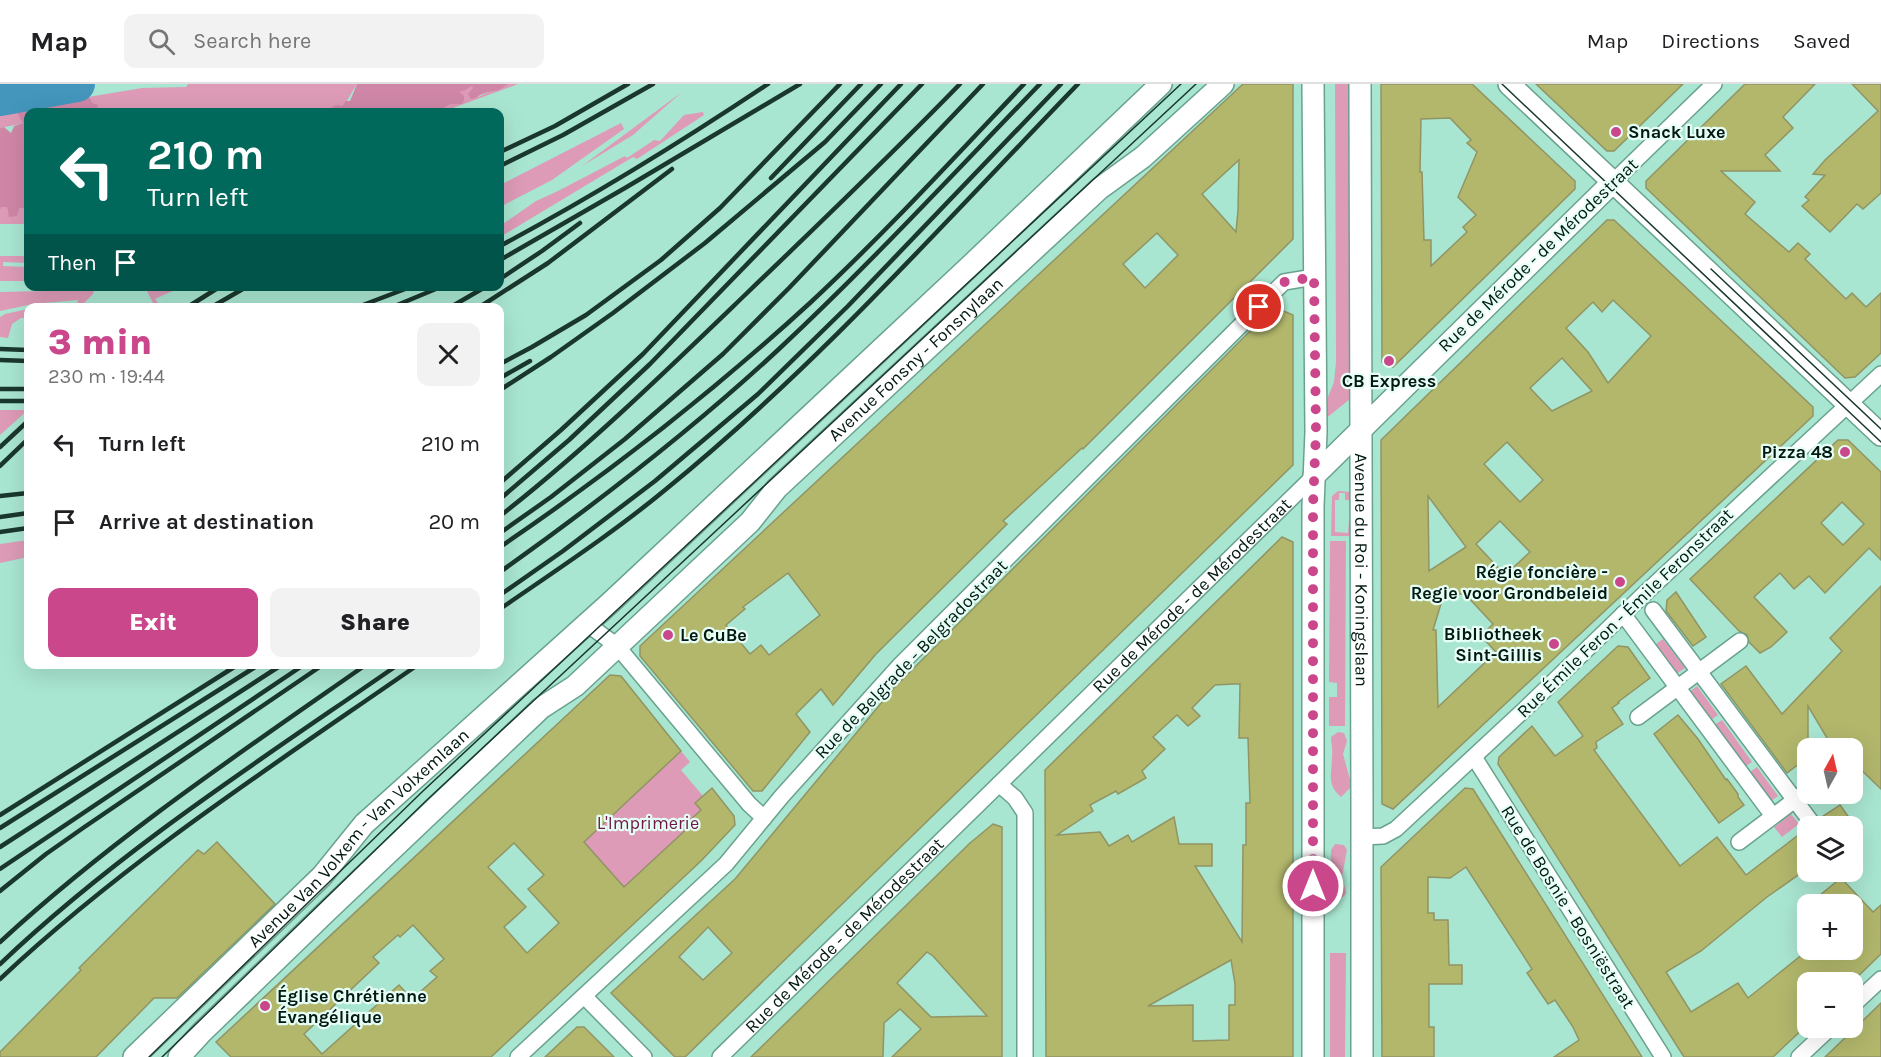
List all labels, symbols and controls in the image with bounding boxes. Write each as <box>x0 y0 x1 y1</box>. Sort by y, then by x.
search box <box>124 14 544 68</box>
text: Map <box>30 25 88 58</box>
icon: search <box>145 25 178 58</box>
text: Search here <box>193 28 311 54</box>
text: Map <box>1587 29 1628 53</box>
text: Directions <box>1661 29 1760 53</box>
text: Saved <box>1793 29 1851 53</box>
place label: Snack Luxe <box>1628 121 1726 143</box>
marker: Snack Luxe <box>1609 125 1623 139</box>
text: 210 m <box>147 130 264 180</box>
icon: left <box>48 132 126 210</box>
street label: Rue de Mérode - de Mérodestraat <box>1433 153 1643 356</box>
text: Turn left <box>147 181 248 213</box>
icon: arrive <box>109 246 142 279</box>
text: Then <box>48 250 97 276</box>
street label: Avenue Fonsny - Fonsnylaan <box>824 273 1008 446</box>
pin <box>1233 281 1284 332</box>
icon: arrive <box>1242 290 1275 323</box>
text: 3 min <box>48 321 152 363</box>
button: close <box>417 323 480 386</box>
marker: CB Express <box>1382 354 1396 368</box>
text: 230 m · 19:44 <box>48 365 165 388</box>
place label: CB Express <box>1342 370 1436 392</box>
icon: left <box>48 428 81 461</box>
text: Turn left <box>99 431 186 457</box>
text: 210 m <box>421 431 480 457</box>
place label: Pizza 48 <box>1761 441 1833 463</box>
marker: Pizza 48 <box>1838 445 1852 459</box>
street label: Avenue du Roi - Koningslaan <box>1350 453 1373 687</box>
street label: Rue de Mérode - de Mérodestraat <box>1088 493 1296 698</box>
street label: Rue Émile Feron - Émile Feronstraat <box>1512 503 1738 722</box>
icon: arrive <box>48 506 81 539</box>
text: Arrive at destination <box>99 509 314 535</box>
text: 20 m <box>428 509 480 535</box>
street label: Rue de Belgrade - Belgradostraat <box>810 555 1012 763</box>
place label: Régie foncière - Regie voor Grondbeleid <box>1411 561 1608 604</box>
marker: Régie foncière - Regie voor Grondbeleid <box>1613 575 1627 589</box>
button: Exit <box>48 588 258 657</box>
button: Share <box>270 588 480 657</box>
place label: Bibliotheek Sint-Gillis <box>1444 623 1542 666</box>
place label: Le CuBe <box>680 624 747 646</box>
marker: Le CuBe <box>661 628 675 642</box>
marker: Bibliotheek Sint-Gillis <box>1547 637 1561 651</box>
street label: Avenue Van Volxem - Van Volxemlaan <box>243 724 474 952</box>
north arrow <box>1797 738 1863 804</box>
map controls <box>1797 738 1863 1038</box>
street label: Rue de Bosnie - Bosniëstraat <box>1496 801 1640 1013</box>
park label: L'Imprimerie <box>597 812 699 834</box>
button: layers <box>1797 816 1863 882</box>
street label: Rue de Mérode - de Mérodestraat <box>740 833 949 1037</box>
position arrow <box>1281 854 1345 918</box>
button: + <box>1797 894 1863 960</box>
button: − <box>1797 972 1863 1038</box>
place label: Église Chrétienne Évangélique <box>277 984 427 1028</box>
marker: Église Chrétienne Évangélique <box>258 999 272 1013</box>

